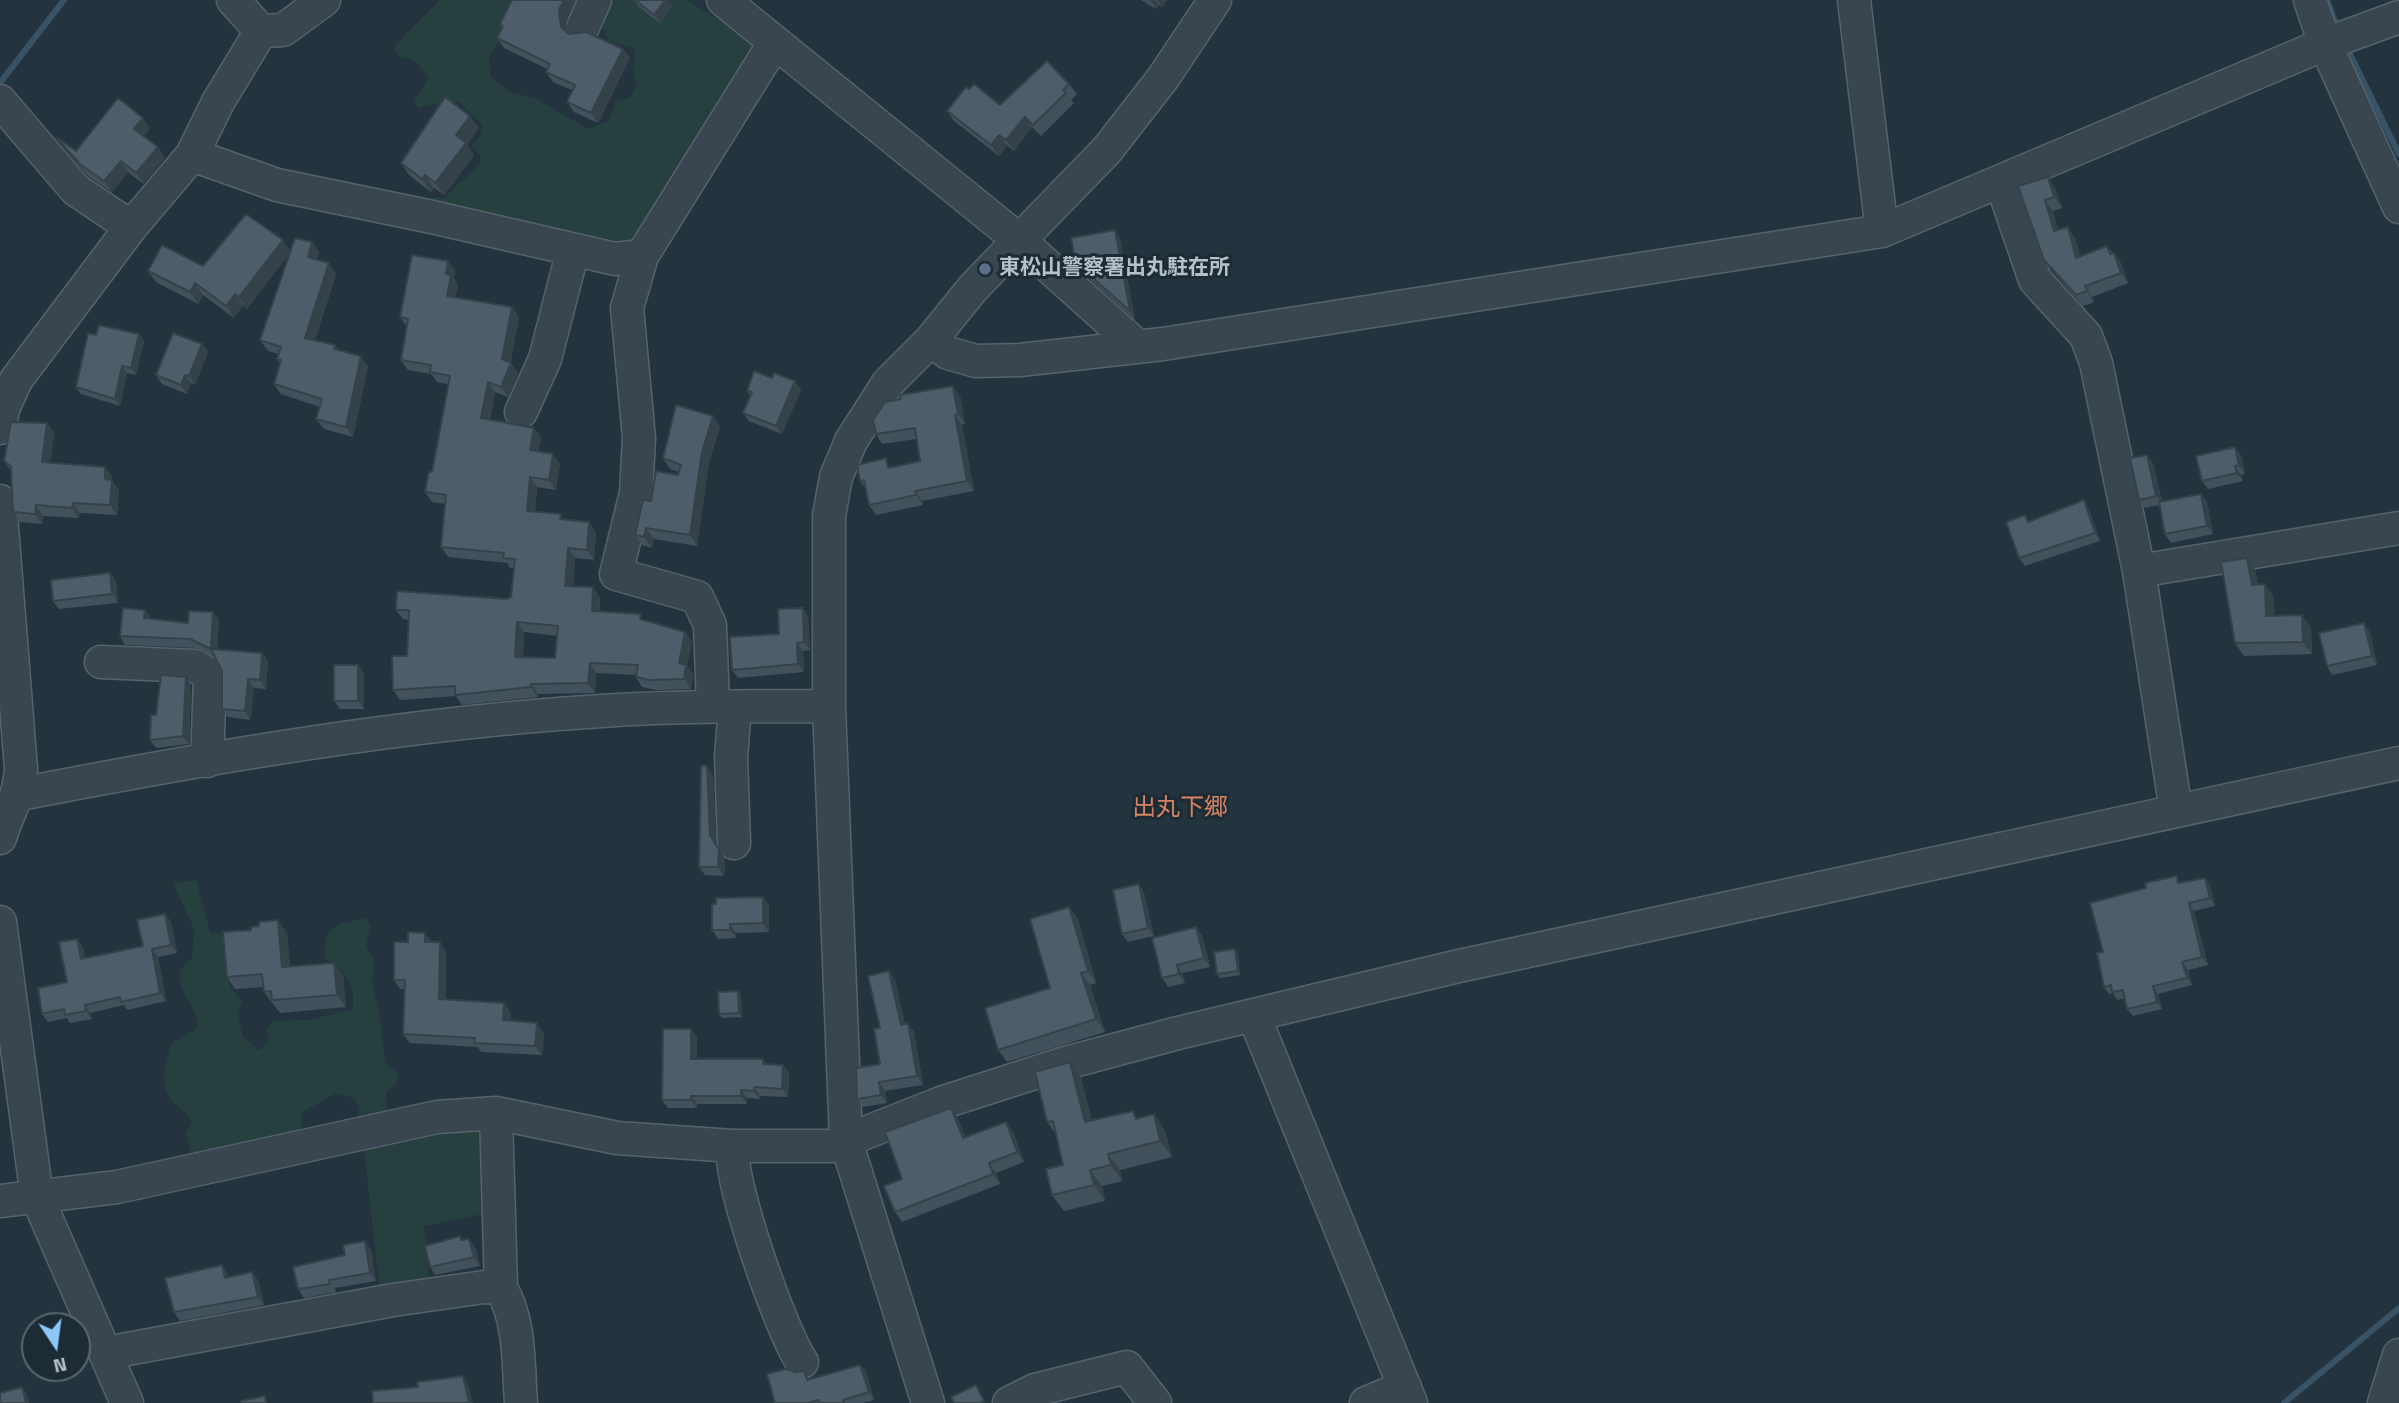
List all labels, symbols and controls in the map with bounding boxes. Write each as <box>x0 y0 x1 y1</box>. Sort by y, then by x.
place label: 東松山警察署出丸駐在所 <box>999 256 1230 282</box>
marker: 東松山警察署出丸駐在所 <box>977 261 993 277</box>
district label: 出丸下郷 <box>1132 795 1228 823</box>
north arrow <box>21 1312 91 1382</box>
text: N <box>51 1350 70 1382</box>

